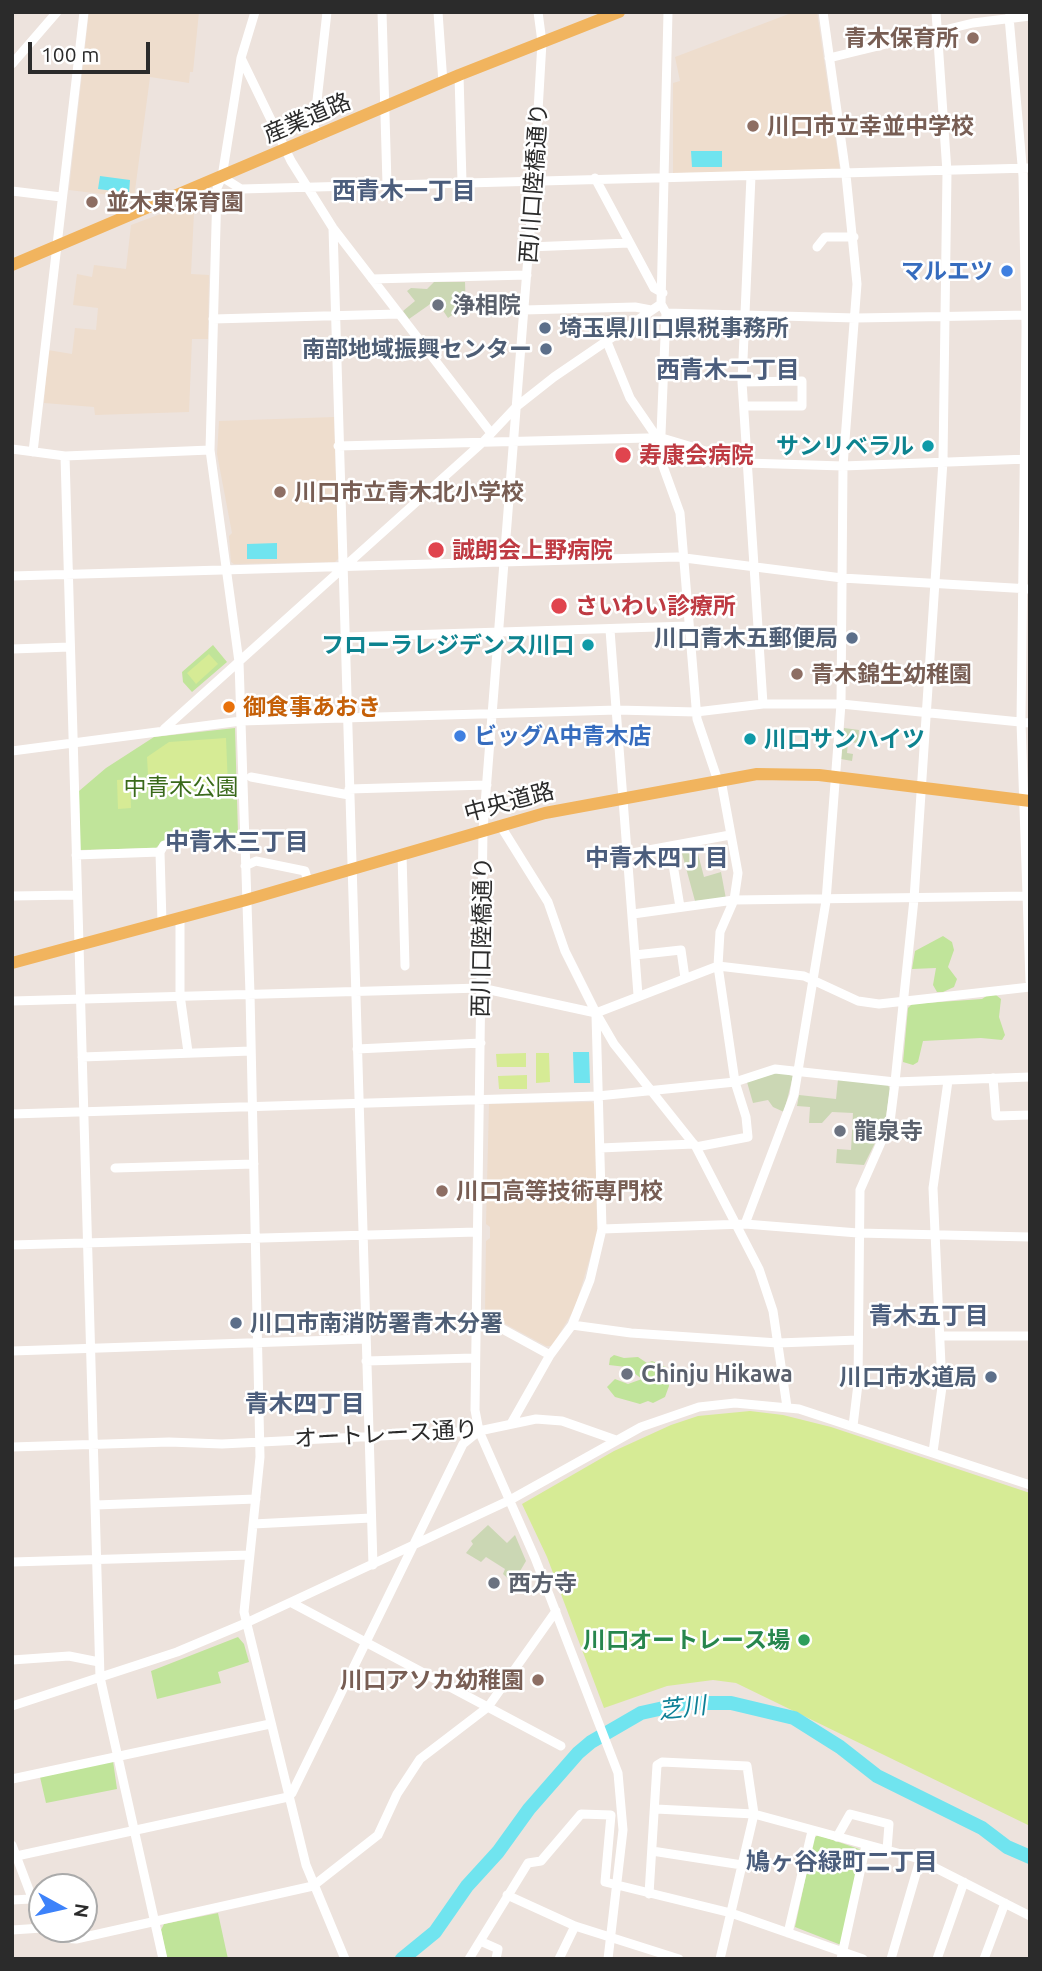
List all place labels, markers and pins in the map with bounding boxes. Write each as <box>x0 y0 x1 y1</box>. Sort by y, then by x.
place label: 青木保育所 <box>844 24 959 52</box>
marker: 青木保育所 <box>965 30 981 46</box>
place label: 川口市立幸並中学校 <box>767 112 974 140</box>
marker: 川口市立幸並中学校 <box>745 118 761 134</box>
place label: 並木東保育園 <box>106 188 244 216</box>
marker: 並木東保育園 <box>84 194 100 210</box>
place label: マルエツ <box>901 257 993 285</box>
marker: マルエツ <box>999 263 1015 279</box>
place label: 浄相院 <box>452 291 521 319</box>
marker: 浄相院 <box>430 297 446 313</box>
place label: 埼玉県川口県税事務所 <box>559 314 789 342</box>
marker: 埼玉県川口県税事務所 <box>537 320 553 336</box>
place label: 南部地域振興センター <box>302 335 532 363</box>
marker: 南部地域振興センター <box>538 341 554 357</box>
place label: サンリベラル <box>776 432 914 460</box>
marker: サンリベラル <box>920 438 936 454</box>
place label: 寿康会病院 <box>639 441 754 469</box>
marker: 寿康会病院 <box>613 445 633 465</box>
place label: 川口市立青木北小学校 <box>294 478 524 506</box>
marker: 川口市立青木北小学校 <box>272 484 288 500</box>
place label: 誠朗会上野病院 <box>452 536 613 564</box>
marker: 誠朗会上野病院 <box>426 540 446 560</box>
place label: さいわい診療所 <box>575 592 736 620</box>
marker: さいわい診療所 <box>549 596 569 616</box>
place label: 川口青木五郵便局 <box>654 624 838 652</box>
marker: 川口青木五郵便局 <box>844 630 860 646</box>
place label: フローラレジデンス川口 <box>321 631 574 659</box>
marker: フローラレジデンス川口 <box>580 637 596 653</box>
place label: 青木錦生幼稚園 <box>811 660 972 688</box>
marker: 青木錦生幼稚園 <box>789 666 805 682</box>
place label: 御食事あおき <box>243 693 381 721</box>
marker: 御食事あおき <box>221 699 237 715</box>
place label: ビッグA中青木店 <box>474 722 651 750</box>
place label: 川口サンハイツ <box>764 725 925 753</box>
marker: ビッグA中青木店 <box>452 728 468 744</box>
marker: 川口サンハイツ <box>742 731 758 747</box>
place label: 龍泉寺 <box>854 1117 923 1145</box>
marker: 龍泉寺 <box>832 1123 848 1139</box>
place label: 川口高等技術専門校 <box>456 1177 663 1205</box>
marker: 川口高等技術専門校 <box>434 1183 450 1199</box>
place label: 川口市南消防署青木分署 <box>250 1309 503 1337</box>
marker: 川口市南消防署青木分署 <box>228 1315 244 1331</box>
place label: Chinju Hikawa <box>641 1360 793 1388</box>
place label: 川口市水道局 <box>839 1363 977 1391</box>
marker: Chinju Hikawa <box>619 1366 635 1382</box>
marker: 川口市水道局 <box>983 1369 999 1385</box>
place label: 西方寺 <box>508 1569 577 1597</box>
marker: 西方寺 <box>486 1575 502 1591</box>
place label: 川口オートレース場 <box>583 1626 790 1654</box>
marker: 川口オートレース場 <box>796 1632 812 1648</box>
place label: 川口アソカ幼稚園 <box>340 1666 524 1694</box>
marker: 川口アソカ幼稚園 <box>530 1672 546 1688</box>

